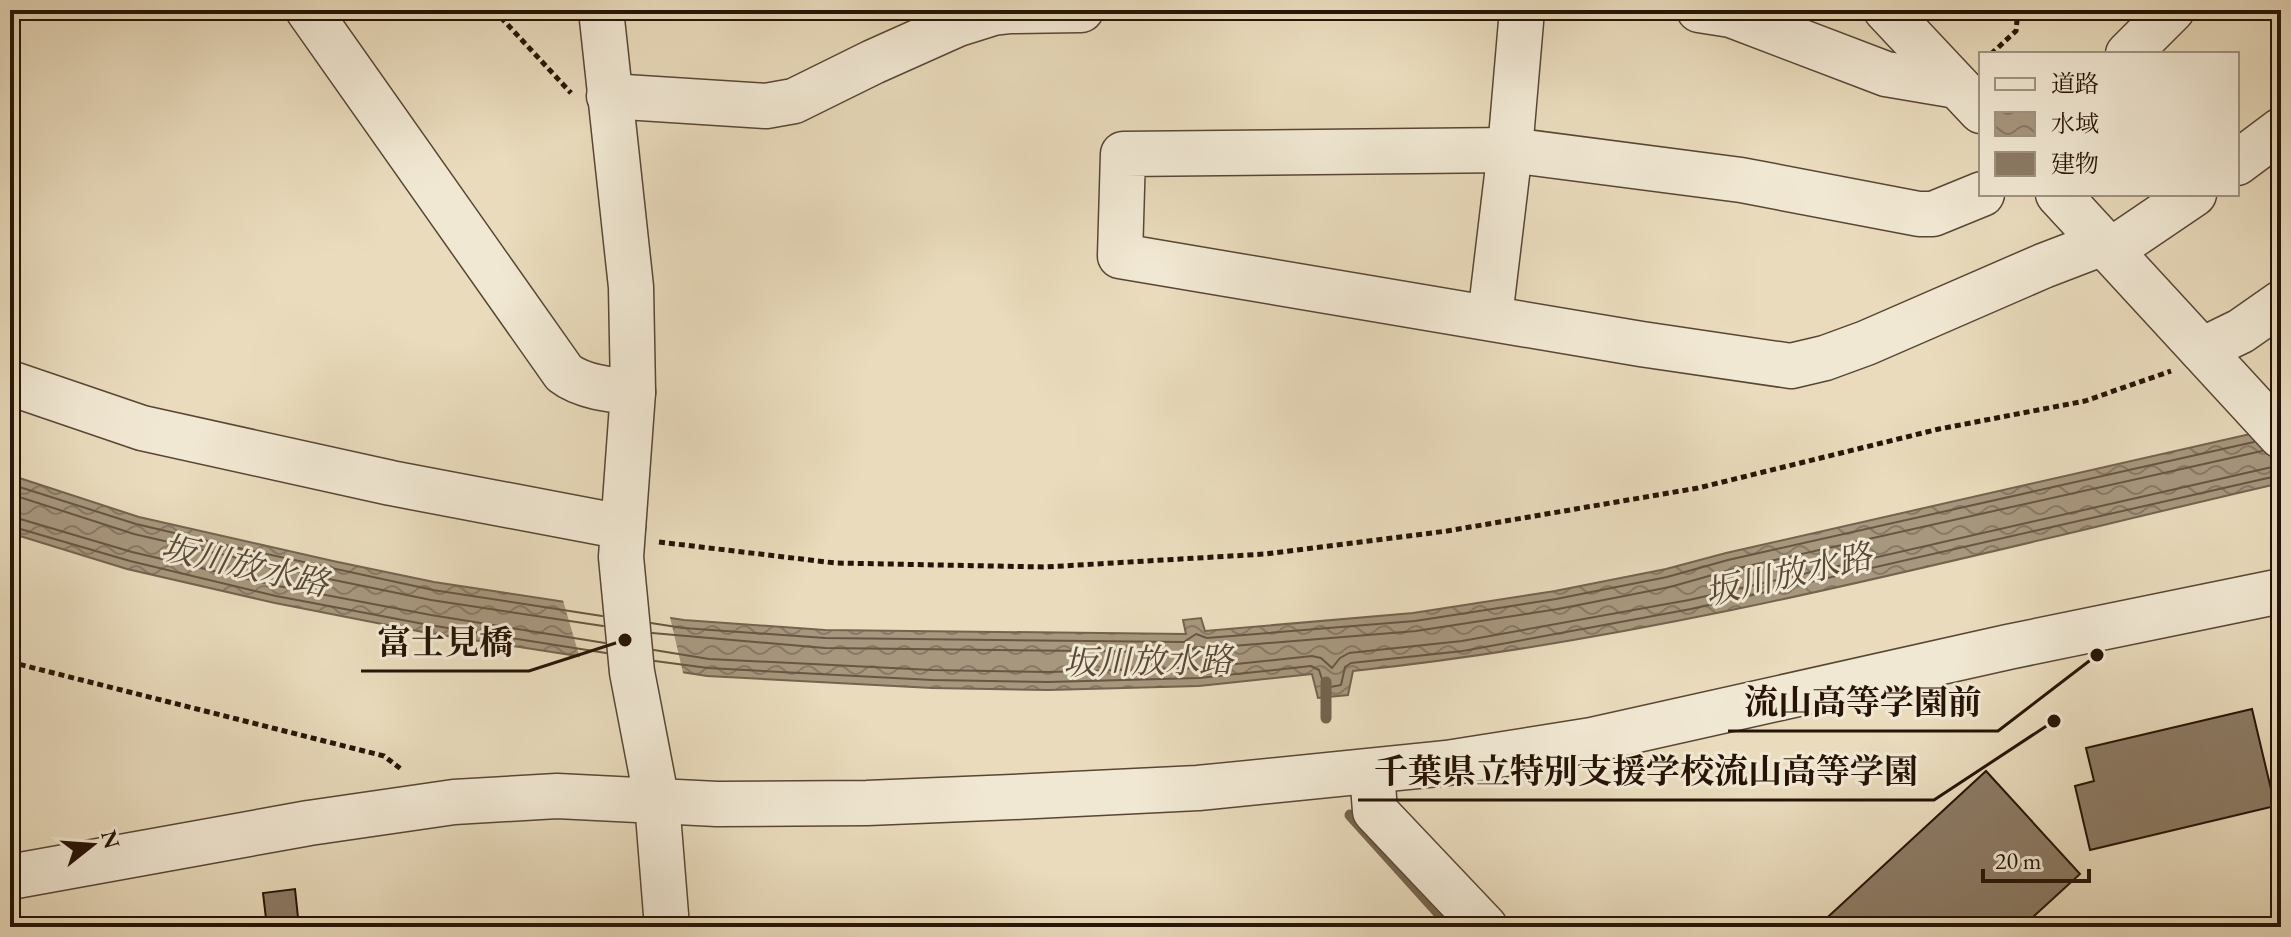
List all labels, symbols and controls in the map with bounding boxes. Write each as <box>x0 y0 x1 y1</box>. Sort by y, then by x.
legend <box>1979 52 2239 196</box>
text: 道路 <box>2051 68 2099 99</box>
text: 水域 <box>2051 108 2099 139</box>
text: 建物 <box>2051 148 2099 179</box>
water label: 坂川放水路 <box>157 524 335 606</box>
water label: 坂川放水路 <box>1700 533 1878 615</box>
callout: 富士見橋 <box>361 613 529 671</box>
text: 富士見橋 <box>377 620 513 664</box>
water label: 坂川放水路 <box>1063 637 1235 684</box>
callout: 流山高等学園前 <box>1728 673 1998 731</box>
text: 流山高等学園前 <box>1744 680 1982 724</box>
callout: 千葉県立特別支援学校流山高等学園 <box>1358 742 1934 800</box>
text: 千葉県立特別支援学校流山高等学園 <box>1374 749 1918 793</box>
north arrow <box>52 805 132 885</box>
text: N <box>94 827 127 852</box>
scale bar <box>1983 833 2089 883</box>
text: 20 m <box>1995 845 2042 876</box>

